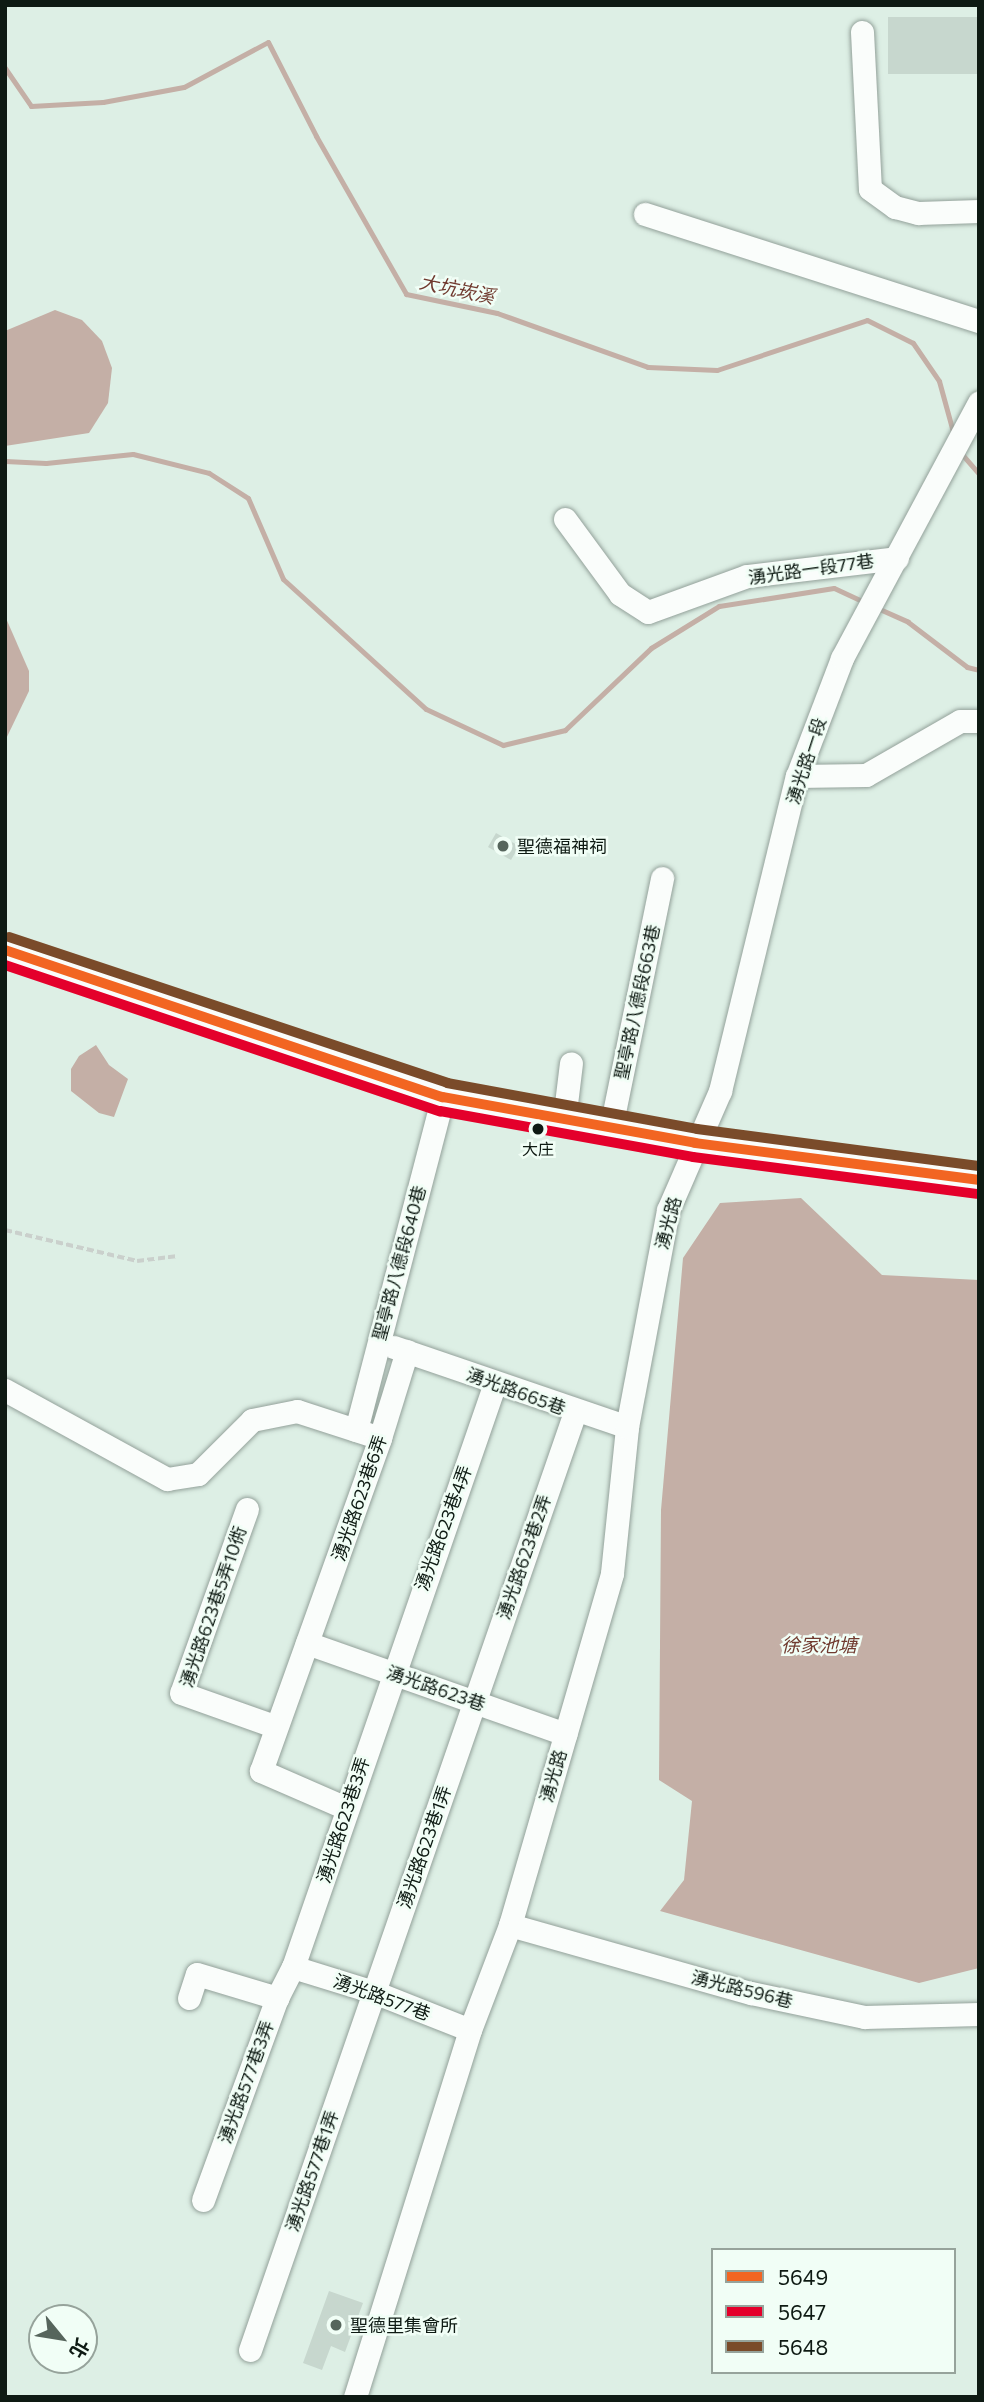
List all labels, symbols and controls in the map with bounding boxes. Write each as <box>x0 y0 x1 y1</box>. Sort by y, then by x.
water label: 大坑崁溪 <box>417 270 497 308</box>
street label: 湧光路一段77巷 <box>747 549 875 589</box>
street label: 湧光路一段 <box>782 715 830 807</box>
place label: 聖德福神祠 <box>517 835 607 857</box>
marker: 聖德福神祠 <box>495 838 511 854</box>
street label: 聖亭路八德段663巷 <box>610 922 664 1082</box>
marker: 大庄 <box>531 1122 545 1136</box>
place label: 大庄 <box>522 1139 554 1159</box>
street label: 聖亭路八德段640巷 <box>368 1183 430 1343</box>
street label: 湧光路 <box>651 1194 685 1252</box>
street label: 湧光路665巷 <box>463 1363 569 1419</box>
street label: 湧光路623巷6弄 <box>327 1432 391 1564</box>
street label: 湧光路623巷4弄 <box>410 1462 476 1594</box>
street label: 湧光路623巷2弄 <box>492 1492 556 1622</box>
street label: 湧光路623巷5弄10衖 <box>175 1524 251 1690</box>
water label: 徐家池塘 <box>781 1634 857 1656</box>
street label: 湧光路623巷 <box>384 1661 488 1715</box>
street label: 湧光路 <box>535 1747 571 1805</box>
street label: 湧光路623巷3弄 <box>312 1754 374 1886</box>
street label: 湧光路623巷1弄 <box>393 1783 455 1911</box>
street label: 湧光路596巷 <box>689 1966 795 2012</box>
street label: 湧光路577巷 <box>331 1970 433 2024</box>
street label: 湧光路577巷3弄 <box>214 2017 278 2147</box>
street label: 湧光路577巷1弄 <box>281 2107 343 2235</box>
legend <box>711 2248 956 2374</box>
text: 5649 <box>778 2264 828 2289</box>
text: 5647 <box>778 2299 826 2324</box>
north arrow <box>28 2304 98 2374</box>
place label: 聖德里集會所 <box>350 2314 458 2336</box>
marker: 聖德里集會所 <box>328 2317 344 2333</box>
text: 5648 <box>778 2334 828 2359</box>
text: 北 <box>65 2335 95 2363</box>

